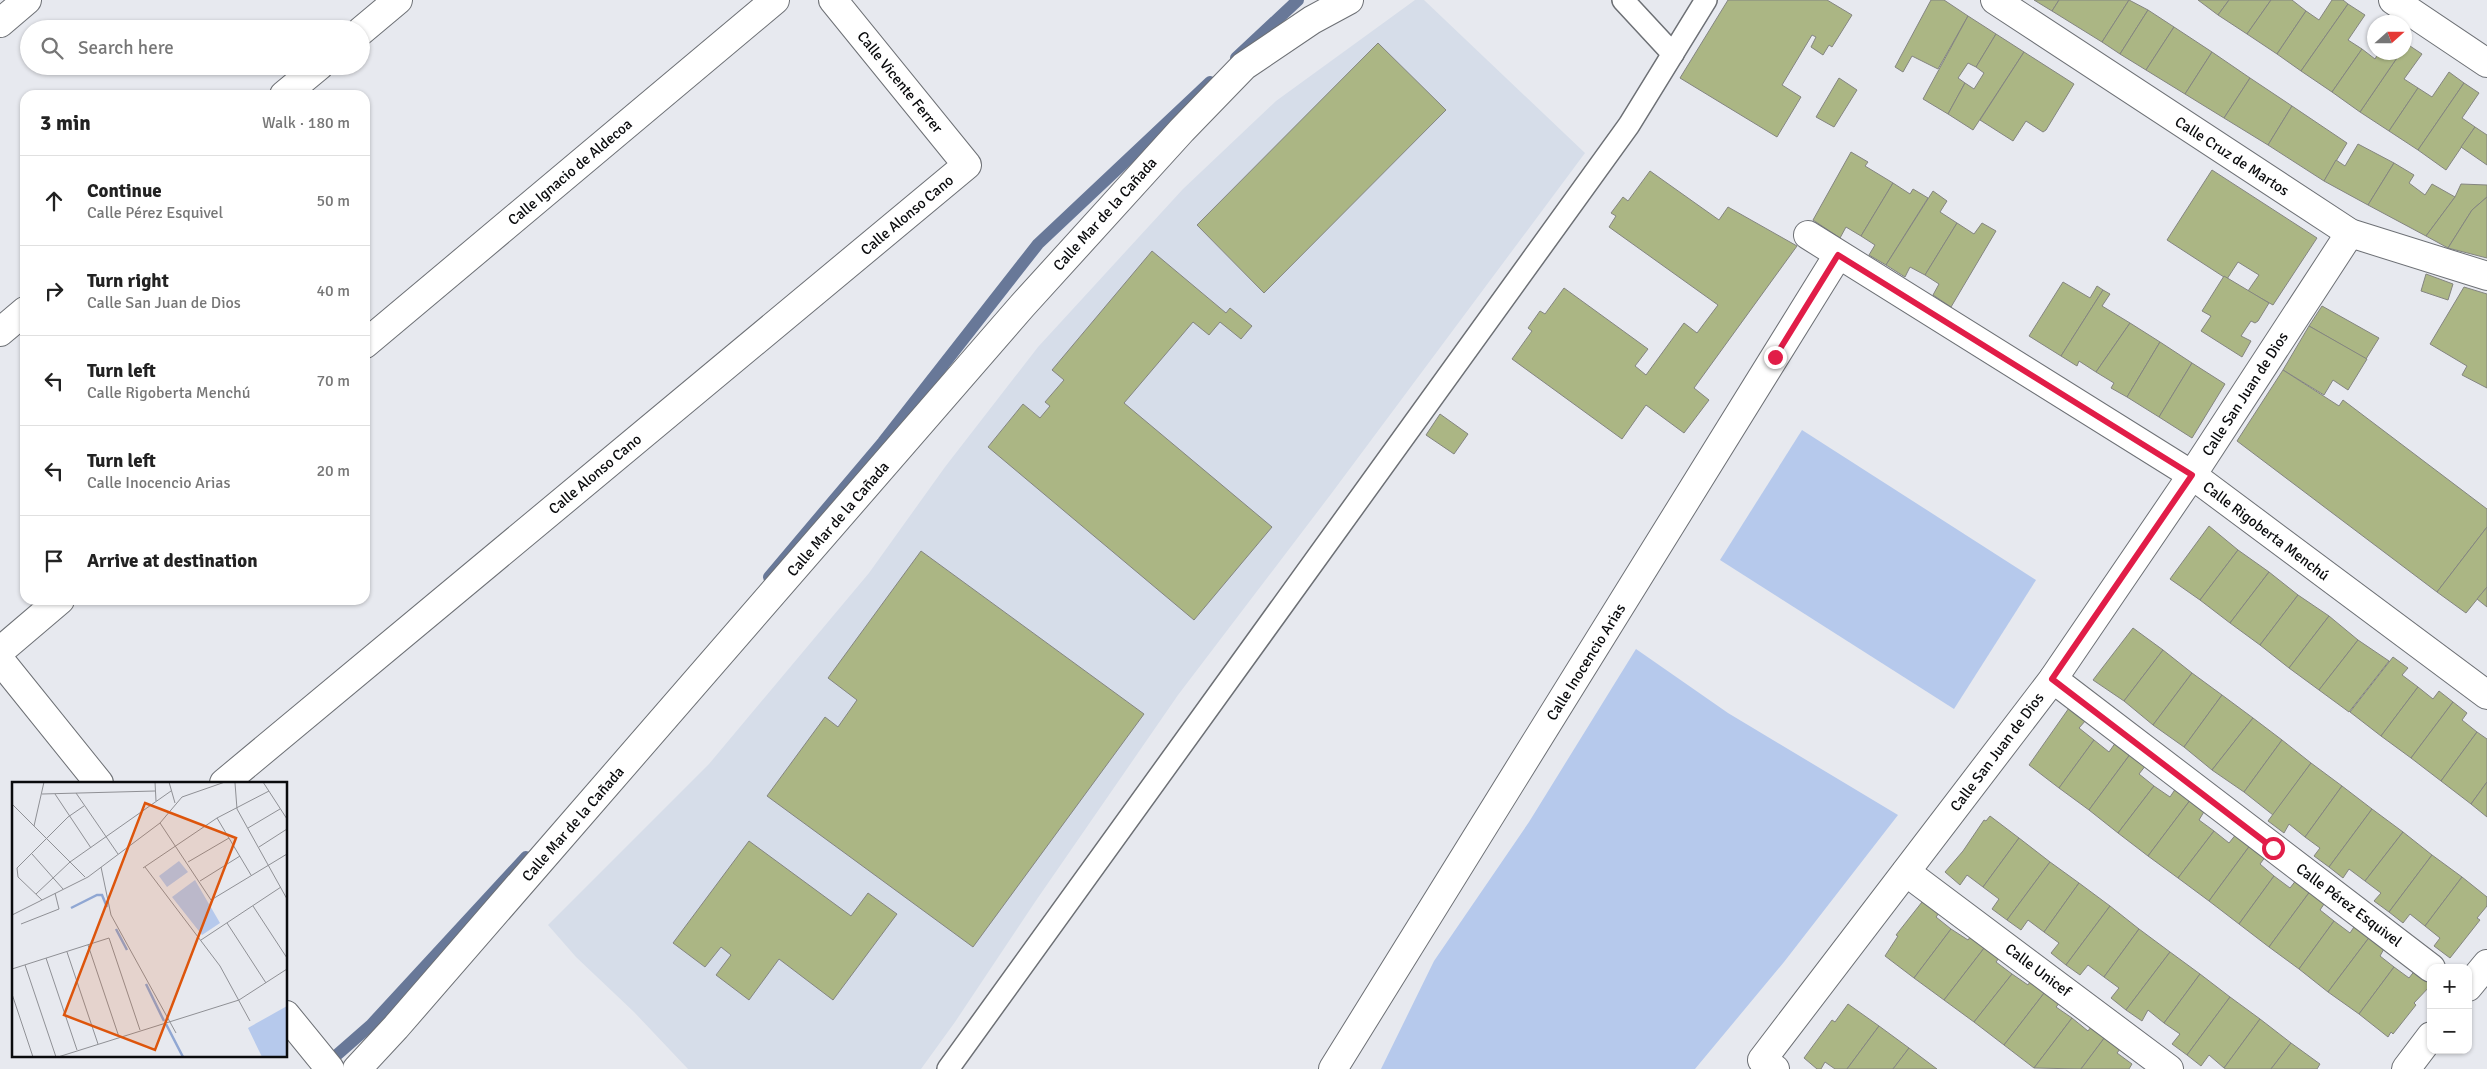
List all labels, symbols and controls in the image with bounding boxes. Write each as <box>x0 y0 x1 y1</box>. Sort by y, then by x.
north arrow <box>2367 15 2412 60</box>
search box <box>20 20 370 75</box>
street label: Calle Vicente Ferrer <box>853 27 947 137</box>
icon: search <box>38 34 66 62</box>
text: Search here <box>78 36 174 60</box>
text: 3 min <box>40 110 91 136</box>
street label: Calle Cruz de Martos <box>2172 112 2293 200</box>
text: Walk · 180 m <box>262 113 350 133</box>
street label: Calle Ignacio de Aldecoa <box>504 115 636 229</box>
street label: Calle Mar de la Cañada <box>1049 154 1161 274</box>
street label: Calle Alonso Cano <box>857 171 957 259</box>
text: Continue <box>87 179 162 203</box>
icon: ahead <box>40 187 68 215</box>
text: 50 m <box>316 191 350 211</box>
text: Calle Pérez Esquivel <box>87 203 223 223</box>
text: Turn right <box>87 269 169 293</box>
icon: right <box>40 277 68 305</box>
text: 40 m <box>316 281 350 301</box>
text: Calle San Juan de Dios <box>87 293 241 313</box>
street label: Calle San Juan de Dios <box>2198 328 2292 459</box>
route end <box>1764 346 1787 369</box>
text: Turn left <box>87 359 156 383</box>
icon: left <box>40 367 68 395</box>
text: 70 m <box>316 371 350 391</box>
text: Calle Rigoberta Menchú <box>87 383 251 403</box>
street label: Calle Alonso Cano <box>545 430 645 518</box>
text: Turn left <box>87 449 156 473</box>
icon: left <box>40 457 68 485</box>
street label: Calle Mar de la Cañada <box>783 458 893 580</box>
text: 20 m <box>316 461 350 481</box>
text: Calle Inocencio Arias <box>87 473 230 493</box>
street label: Calle Rigoberta Menchú <box>2199 478 2333 584</box>
icon: arrive <box>40 547 68 575</box>
text: Arrive at destination <box>87 549 258 573</box>
street label: Calle Inocencio Arias <box>1543 600 1629 724</box>
street label: Calle San Juan de Dios <box>1946 689 2048 815</box>
street label: Calle Mar de la Cañada <box>518 763 628 885</box>
inset map <box>12 782 288 1056</box>
route start <box>2262 837 2285 860</box>
street label: Calle Pérez Esquivel <box>2293 859 2405 951</box>
street label: Calle Unicef <box>2002 939 2075 1001</box>
map controls <box>2427 964 2472 1054</box>
button: + <box>2427 964 2472 1009</box>
button: − <box>2427 1009 2472 1054</box>

